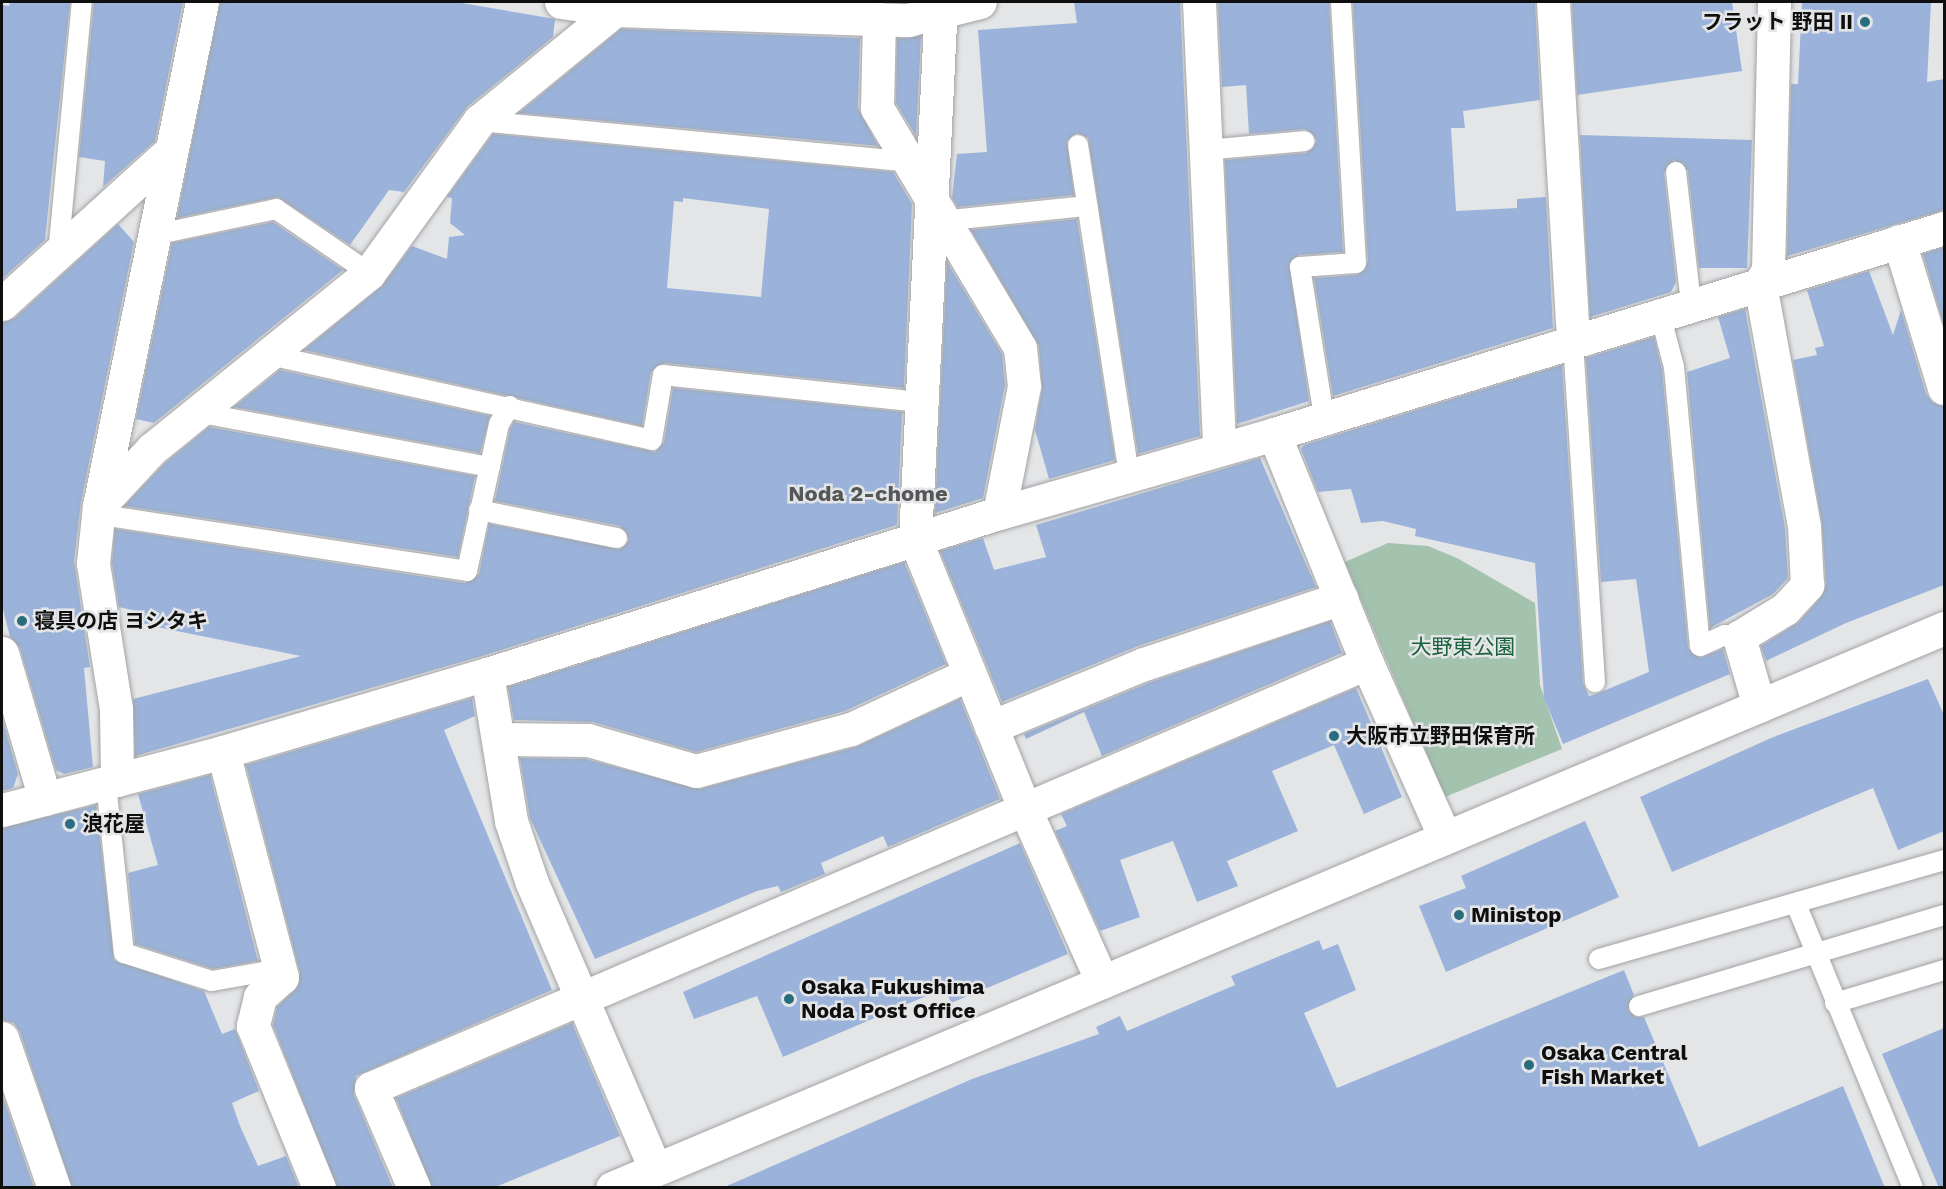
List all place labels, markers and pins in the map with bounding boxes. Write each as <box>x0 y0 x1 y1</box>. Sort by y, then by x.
place label: フラット 野田 II <box>1702 9 1853 35</box>
marker: フラット 野田 II <box>1858 15 1872 29</box>
place label: 寝具の店 ヨシタキ <box>34 608 208 634</box>
marker: 寝具の店 ヨシタキ <box>15 614 29 628</box>
place label: 大阪市立野田保育所 <box>1346 723 1535 749</box>
marker: 大阪市立野田保育所 <box>1327 729 1341 743</box>
place label: 浪花屋 <box>82 811 145 837</box>
marker: 浪花屋 <box>63 817 77 831</box>
place label: Ministop <box>1471 902 1561 928</box>
marker: Ministop <box>1452 908 1466 922</box>
place label: Osaka Fukushima Noda Post Office <box>801 974 985 1024</box>
marker: Osaka Fukushima Noda Post Office <box>782 992 796 1006</box>
place label: Osaka Central Fish Market <box>1541 1040 1688 1090</box>
marker: Osaka Central Fish Market <box>1522 1058 1536 1072</box>

